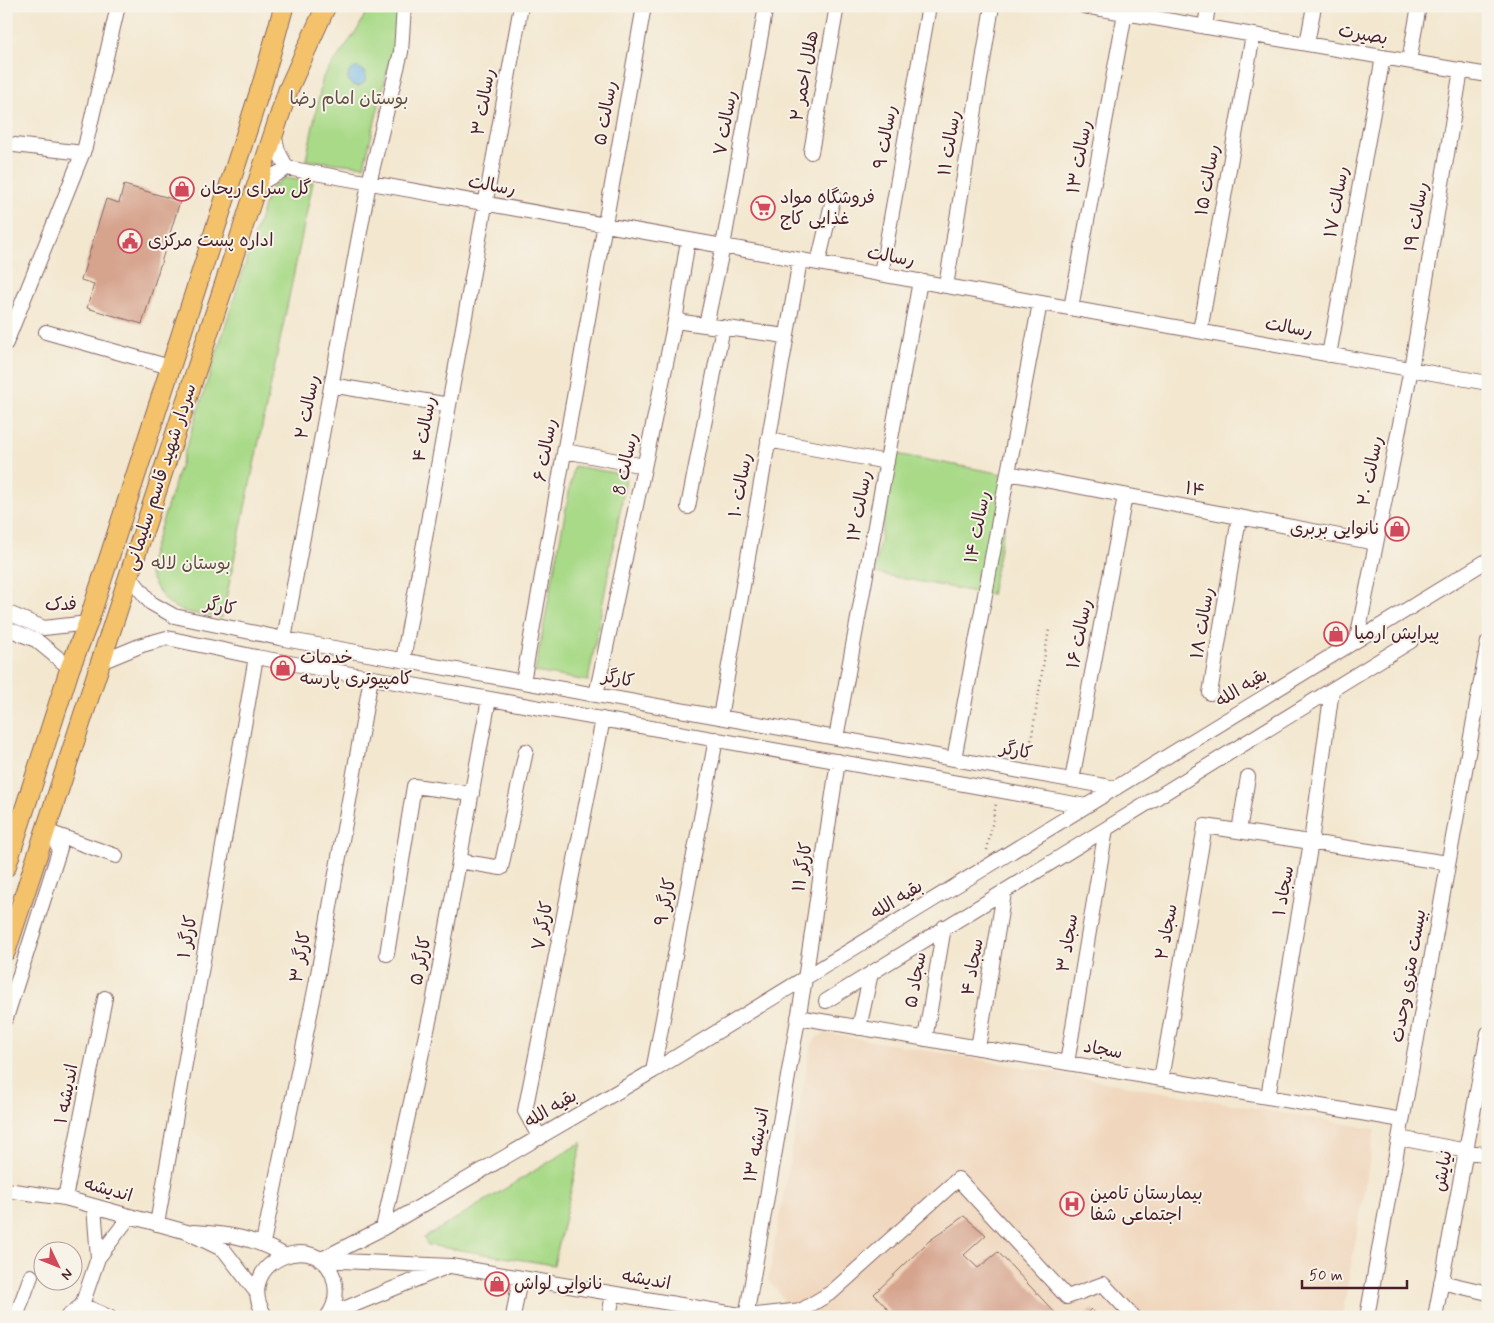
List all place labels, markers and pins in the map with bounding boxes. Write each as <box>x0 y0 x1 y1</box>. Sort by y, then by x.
shop icon: گل سرای ریحان <box>169 176 195 202</box>
place label: گل سرای ریحان <box>200 177 312 201</box>
place label: فروشگاه مواد غذایی کاج <box>780 186 875 231</box>
supermarket icon: فروشگاه مواد غذایی کاج <box>750 195 776 221</box>
public building icon: اداره پست مرکزی <box>117 228 143 254</box>
place label: اداره پست مرکزی <box>148 229 273 253</box>
shop icon: نانوایی بربری <box>1384 516 1410 542</box>
place label: نانوایی بربری <box>1290 517 1380 541</box>
shop icon: پیرایش ارمیا <box>1323 621 1349 647</box>
place label: پیرایش ارمیا <box>1354 622 1440 646</box>
place label: خدمات کامپیوتری پارسه <box>300 646 413 691</box>
shop icon: خدمات کامپیوتری پارسه <box>270 655 296 681</box>
place label: بیمارستان تامین اجتماعی شفا <box>1090 1182 1203 1227</box>
hospital icon: بیمارستان تامین اجتماعی شفا <box>1059 1191 1085 1217</box>
shop icon: نانوایی لواش <box>484 1271 510 1297</box>
place label: نانوایی لواش <box>514 1272 603 1296</box>

